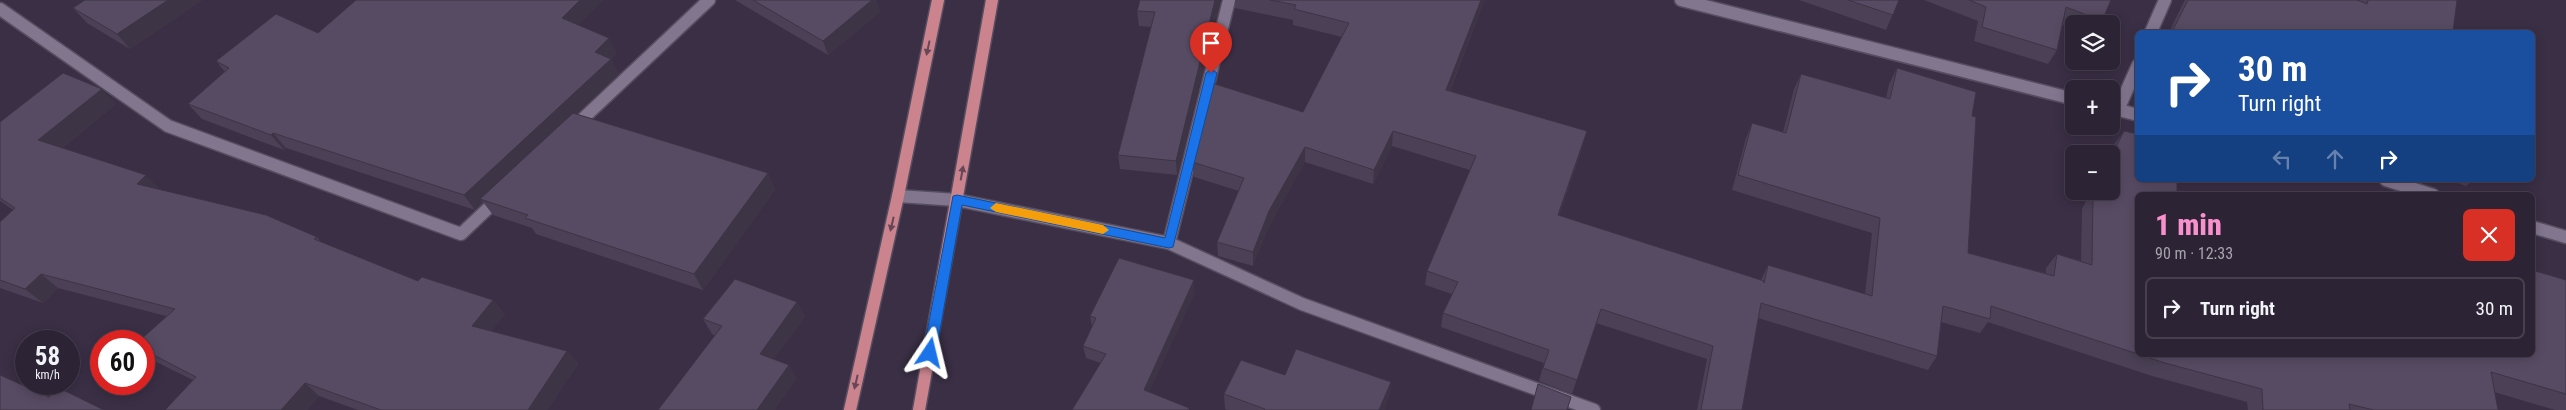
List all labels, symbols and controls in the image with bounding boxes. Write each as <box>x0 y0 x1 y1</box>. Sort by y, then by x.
map controls <box>2065 15 2120 200</box>
button: layers <box>2065 15 2120 70</box>
pin <box>1190 22 1232 73</box>
icon: arrive <box>1197 29 1225 57</box>
one-way arrow <box>924 40 932 55</box>
text: 30 m <box>2238 49 2307 90</box>
icon: right <box>2155 50 2220 115</box>
button: + <box>2065 80 2120 135</box>
text: Turn right <box>2238 91 2321 116</box>
button: − <box>2065 145 2120 200</box>
icon: left <box>2268 145 2296 173</box>
icon: ahead <box>2321 145 2349 173</box>
icon: right <box>2374 145 2402 173</box>
one-way arrow <box>958 164 966 180</box>
text: 1 min <box>2155 207 2222 242</box>
button: close <box>2463 209 2515 261</box>
one-way arrow <box>888 216 896 231</box>
text: 90 m · 12:33 <box>2155 244 2233 263</box>
icon: right <box>2157 294 2185 322</box>
text: Turn right <box>2200 297 2275 320</box>
text: 30 m <box>2476 297 2513 320</box>
position arrow <box>903 326 955 378</box>
speed limit sign: 60 <box>90 330 155 395</box>
text: 58 <box>35 342 60 371</box>
text: km/h <box>35 368 60 382</box>
one-way arrow <box>852 375 860 390</box>

